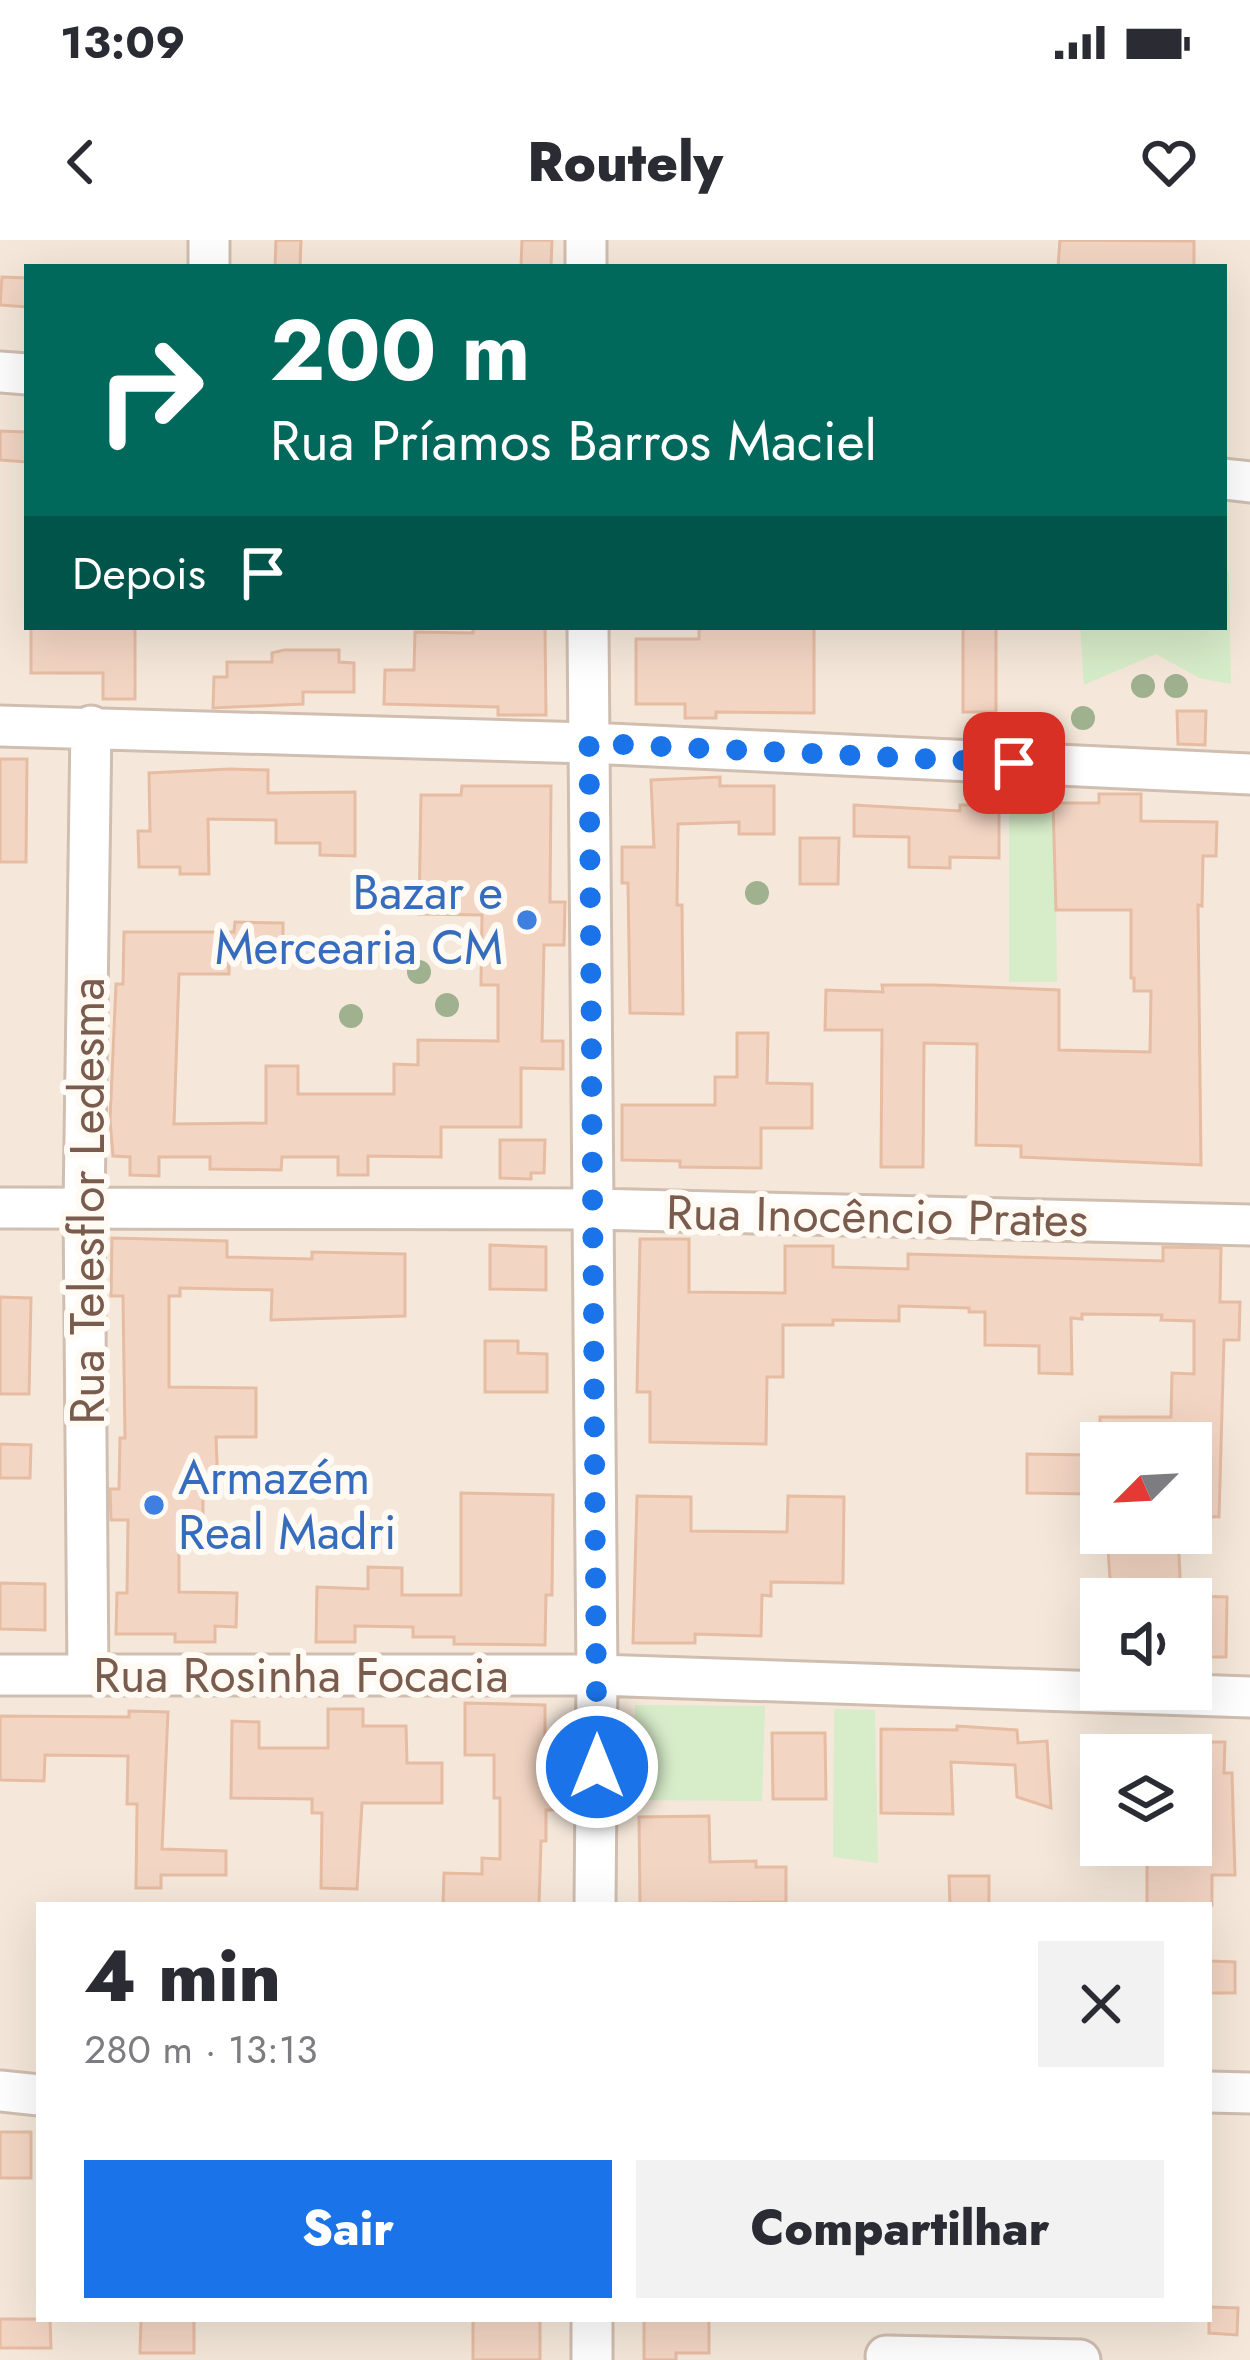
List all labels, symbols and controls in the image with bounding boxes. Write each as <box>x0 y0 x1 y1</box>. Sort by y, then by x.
text: 13:09 <box>60 10 185 75</box>
text: Routely <box>527 123 723 201</box>
icon: back <box>48 129 114 195</box>
icon: heart <box>1136 129 1202 195</box>
text: 200 m <box>270 290 530 412</box>
icon: right <box>72 312 228 468</box>
text: Rua Príamos Barros Maciel <box>270 402 877 480</box>
icon: arrive <box>230 540 296 606</box>
text: Depois <box>72 541 206 606</box>
pin <box>963 712 1065 814</box>
icon: arrive <box>981 730 1047 796</box>
place label: Bazar e Mercearia CM <box>215 858 503 982</box>
marker: Bazar e Mercearia CM <box>514 907 540 933</box>
street label: Rua Telesflor Ledesma <box>53 977 122 1425</box>
street label: Rua Inocêncio Prates <box>665 1178 1089 1254</box>
north arrow <box>1080 1422 1212 1554</box>
map controls <box>1080 1422 1212 1866</box>
place label: Armazém Real Madri <box>178 1443 396 1567</box>
marker: Armazém Real Madri <box>141 1492 167 1518</box>
button: sound <box>1080 1578 1212 1710</box>
street label: Rua Rosinha Focacia <box>93 1641 509 1710</box>
position arrow <box>534 1704 660 1830</box>
button: layers <box>1080 1734 1212 1866</box>
text: 4 min <box>84 1924 281 2028</box>
button: close <box>1038 1941 1164 2067</box>
text: 280 m · 13:13 <box>84 2021 318 2078</box>
button: Sair <box>84 2160 612 2298</box>
button: Compartilhar <box>636 2160 1164 2298</box>

